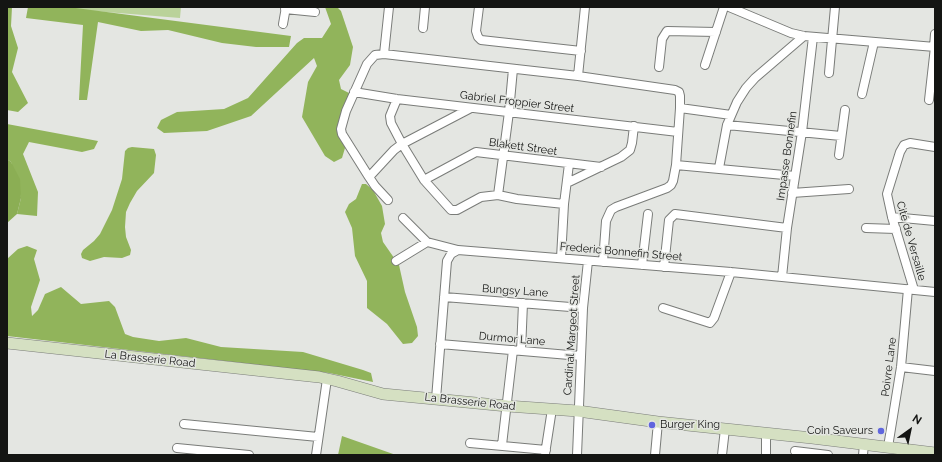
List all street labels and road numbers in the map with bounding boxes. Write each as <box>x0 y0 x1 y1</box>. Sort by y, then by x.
street label: Gabriel Froppier Street <box>459 88 575 116</box>
street label: Impasse Bonnefin <box>774 110 800 202</box>
street label: Blakett Street <box>488 136 558 158</box>
street label: Cité de Versaille <box>893 200 929 282</box>
street label: Frederic Bonnefin Street <box>559 240 683 264</box>
street label: Cardinal Margeot Street <box>561 274 583 396</box>
street label: Bungsy Lane <box>481 282 549 300</box>
street label: Durmor Lane <box>478 330 546 348</box>
street label: Poivre Lane <box>879 337 899 397</box>
street label: La Brasserie Road <box>104 348 196 370</box>
street label: La Brasserie Road <box>424 391 516 413</box>

